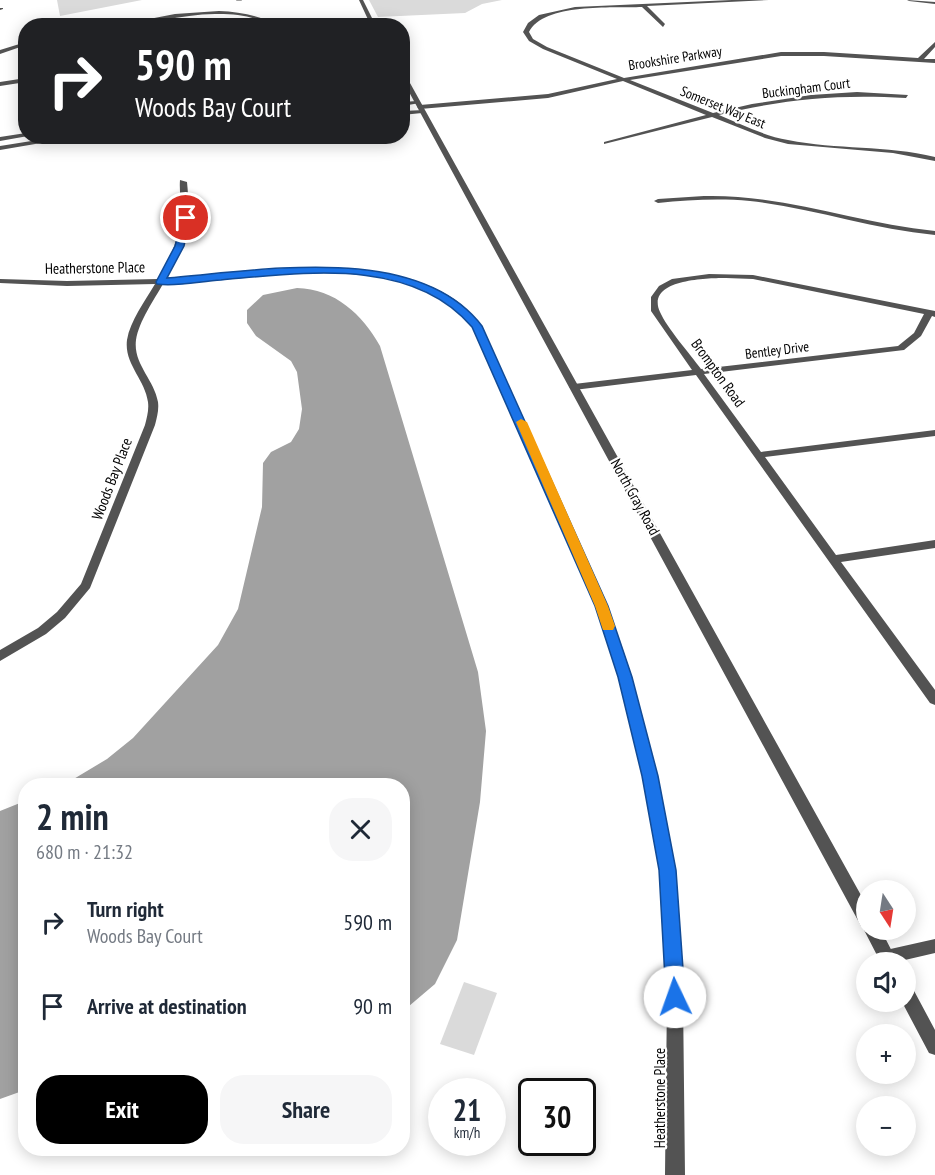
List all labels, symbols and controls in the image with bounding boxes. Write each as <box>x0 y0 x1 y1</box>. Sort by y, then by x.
text: 590 m <box>135 37 232 92</box>
icon: right <box>36 42 114 120</box>
street label: Brookshire Parkway <box>627 42 724 74</box>
street label: Buckingham Court <box>761 74 851 102</box>
street label: Somerset Way East <box>678 82 768 132</box>
text: Woods Bay Court <box>135 90 291 124</box>
pin <box>160 192 211 243</box>
icon: arrive <box>169 201 202 234</box>
street label: Heatherstone Place <box>45 257 145 278</box>
street label: Brompton Road <box>687 335 750 411</box>
street label: Bentley Drive <box>744 337 810 363</box>
street label: Woods Bay Place <box>87 435 136 522</box>
street label: North Gray Road <box>607 455 664 538</box>
text: 2 min <box>36 793 109 840</box>
button: close <box>329 798 392 861</box>
text: 680 m · 21:32 <box>36 839 133 865</box>
north arrow <box>856 880 916 940</box>
map controls <box>856 880 916 1156</box>
text: Turn right <box>87 895 164 923</box>
icon: right <box>36 906 69 939</box>
text: 590 m <box>343 908 392 936</box>
text: Woods Bay Court <box>87 923 203 949</box>
button: sound <box>856 952 916 1012</box>
position arrow <box>643 965 707 1029</box>
icon: arrive <box>36 990 69 1023</box>
text: Arrive at destination <box>87 992 247 1020</box>
text: 90 m <box>353 992 392 1020</box>
button: + <box>856 1024 916 1084</box>
street label: Heatherstone Place <box>650 1048 669 1148</box>
button: Exit <box>36 1075 208 1144</box>
button: Share <box>220 1075 392 1144</box>
speed limit sign: 30 <box>518 1078 596 1156</box>
text: 21 <box>453 1090 481 1129</box>
button: − <box>856 1096 916 1156</box>
text: km/h <box>454 1123 480 1142</box>

